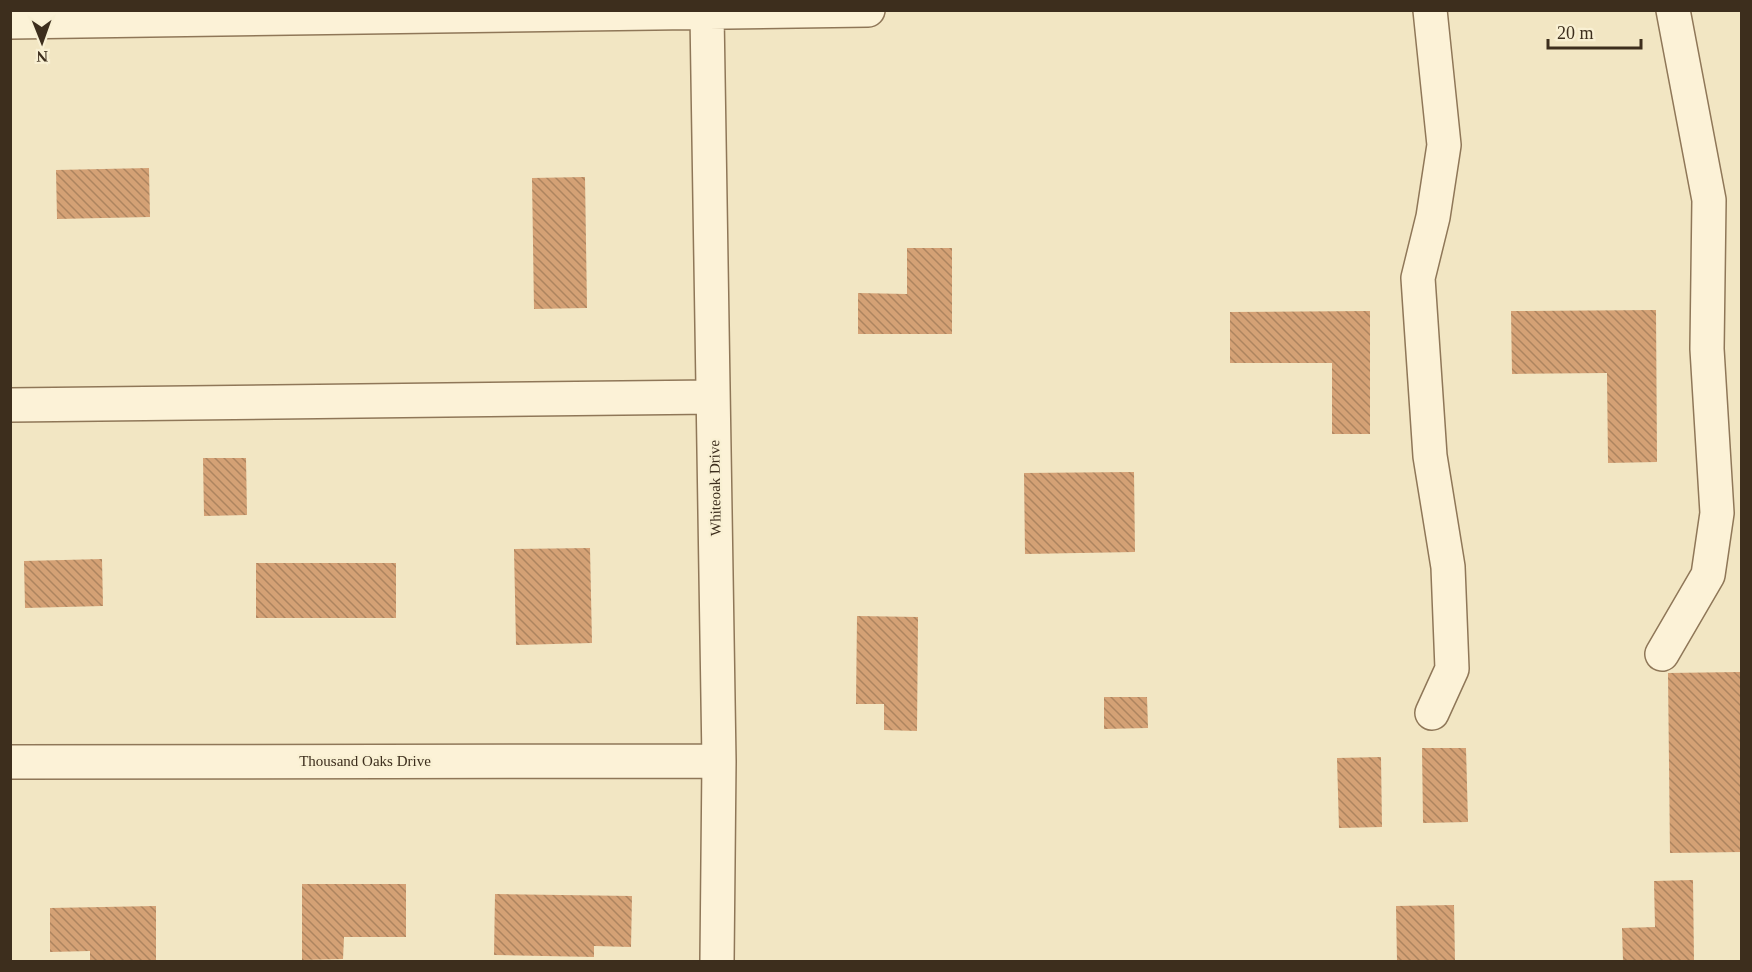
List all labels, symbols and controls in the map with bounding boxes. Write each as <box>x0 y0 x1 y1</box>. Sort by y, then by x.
north arrow <box>12 12 72 72</box>
scale bar <box>1548 12 1641 50</box>
text: 20 m <box>1557 23 1594 43</box>
text: N <box>36 48 48 65</box>
street label: Whiteoak Drive <box>706 439 724 536</box>
street label: Thousand Oaks Drive <box>299 753 431 769</box>

